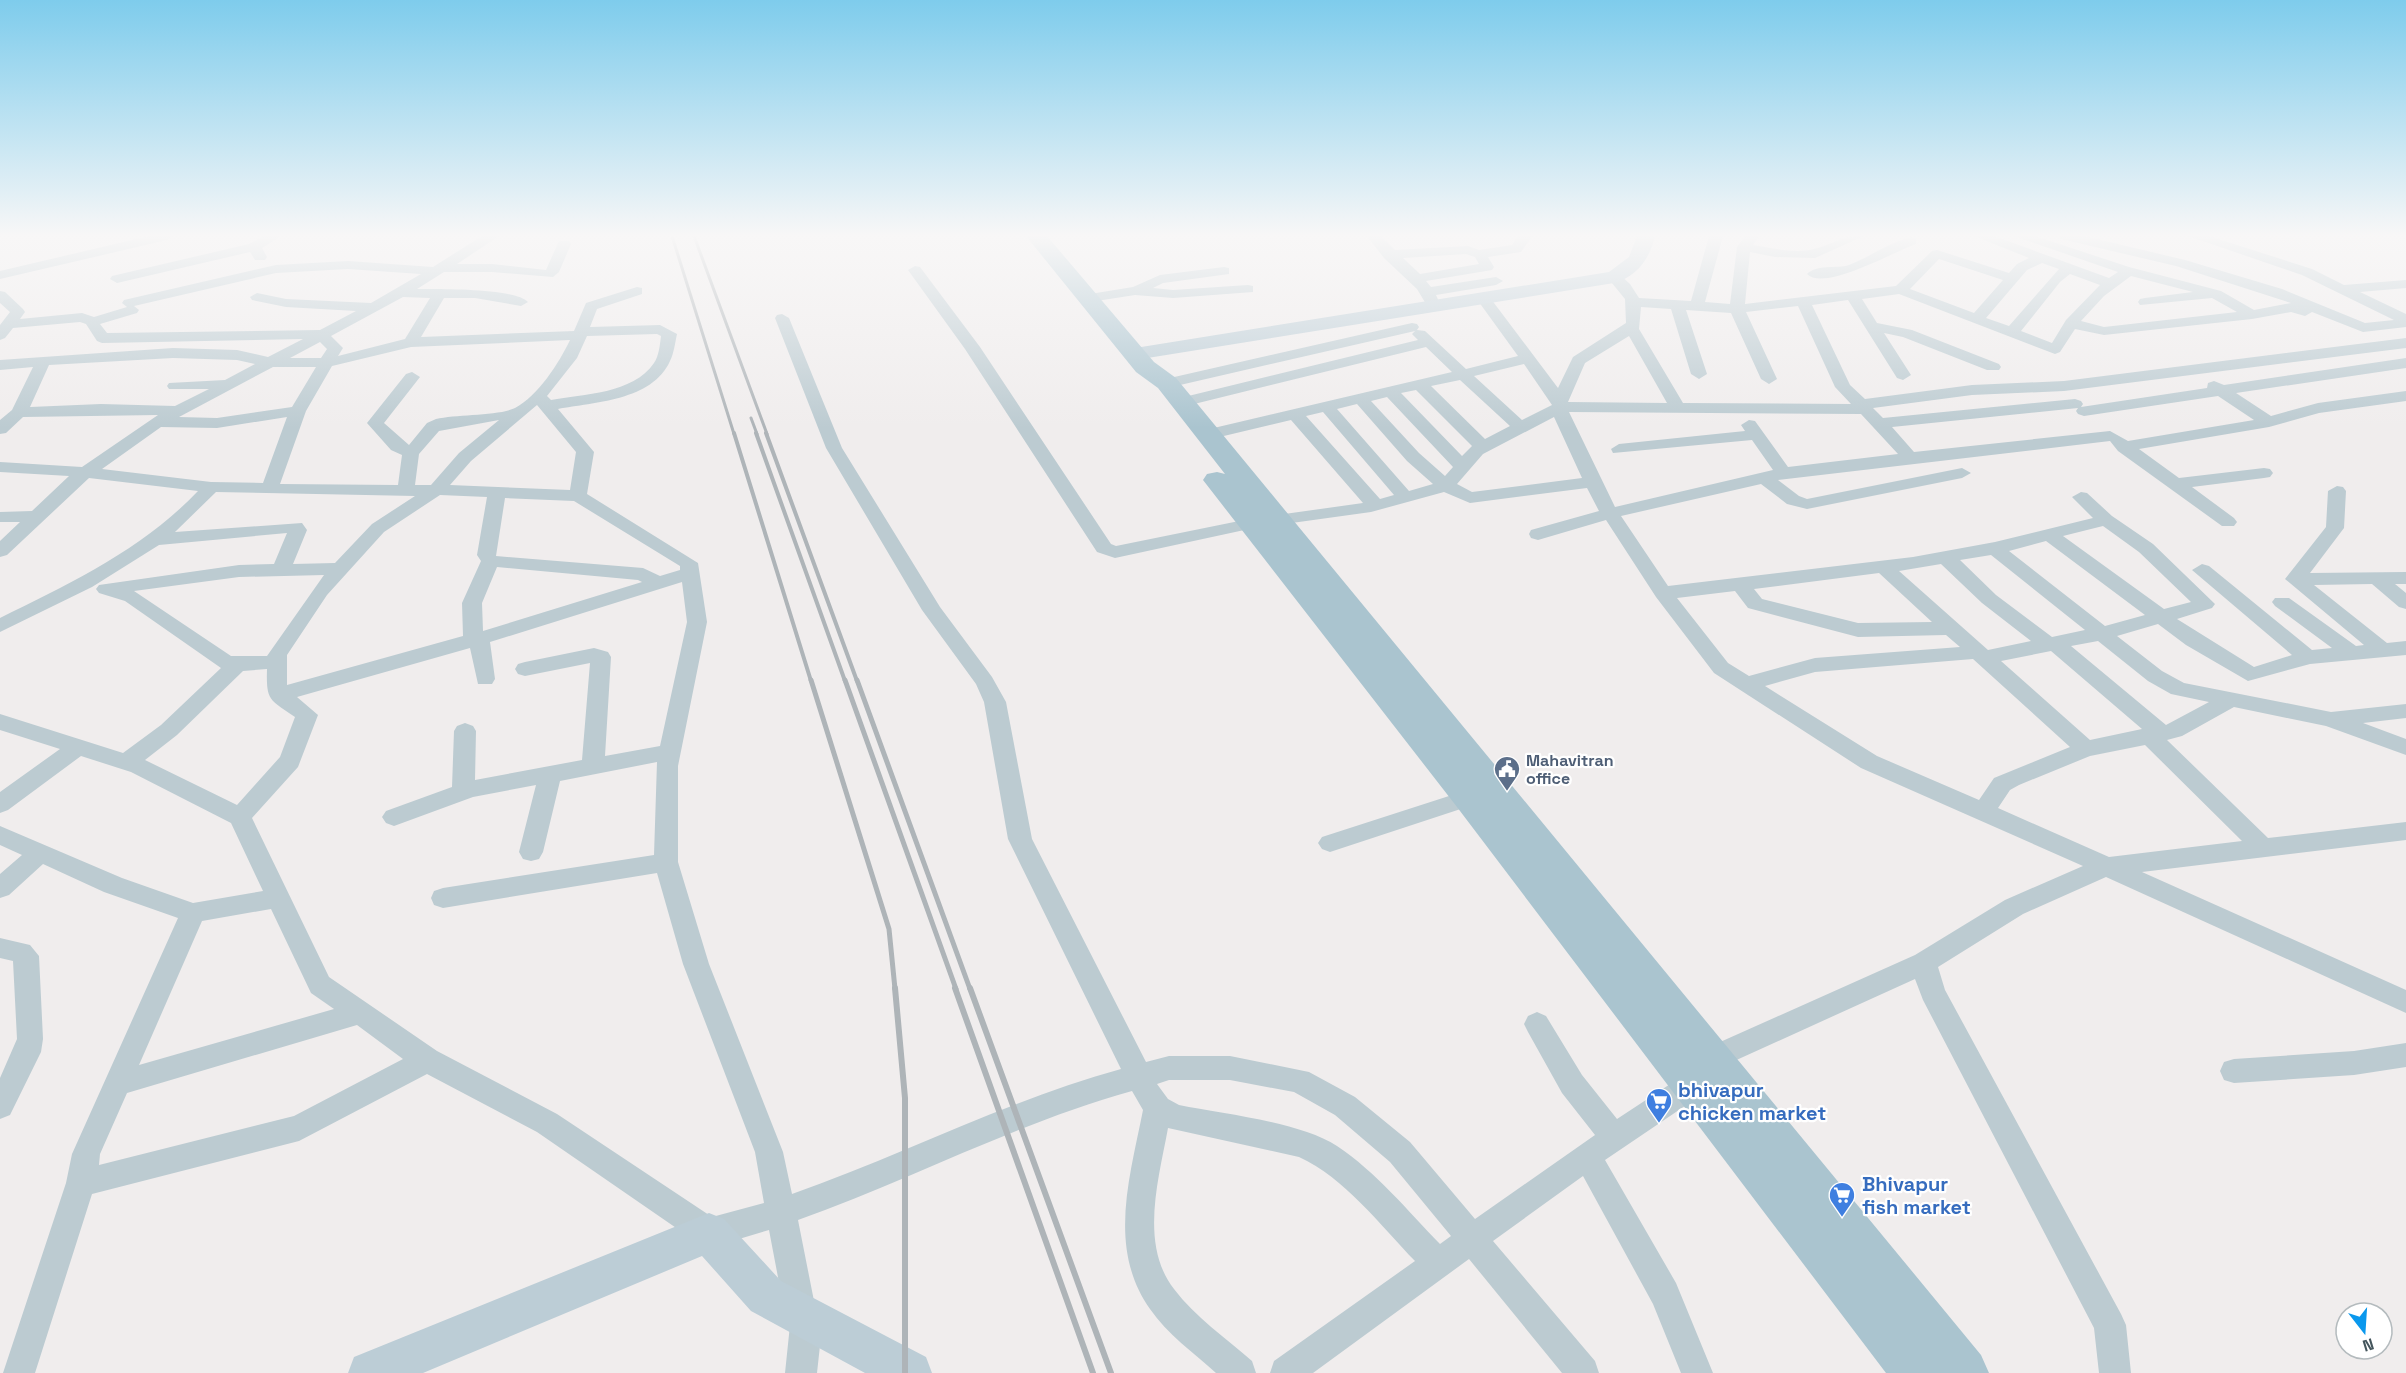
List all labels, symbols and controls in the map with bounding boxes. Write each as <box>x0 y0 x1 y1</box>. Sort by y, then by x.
place label: Mahavitran office <box>1526 750 1614 789</box>
public building icon: Mahavitran office <box>1492 754 1522 792</box>
place label: bhivapur chicken market <box>1678 1077 1826 1126</box>
supermarket icon: bhivapur chicken market <box>1644 1086 1674 1124</box>
place label: Bhivapur fish market <box>1862 1171 1971 1220</box>
supermarket icon: Bhivapur fish market <box>1827 1180 1857 1218</box>
north arrow <box>2334 1301 2394 1361</box>
text: N <box>2360 1333 2376 1356</box>

